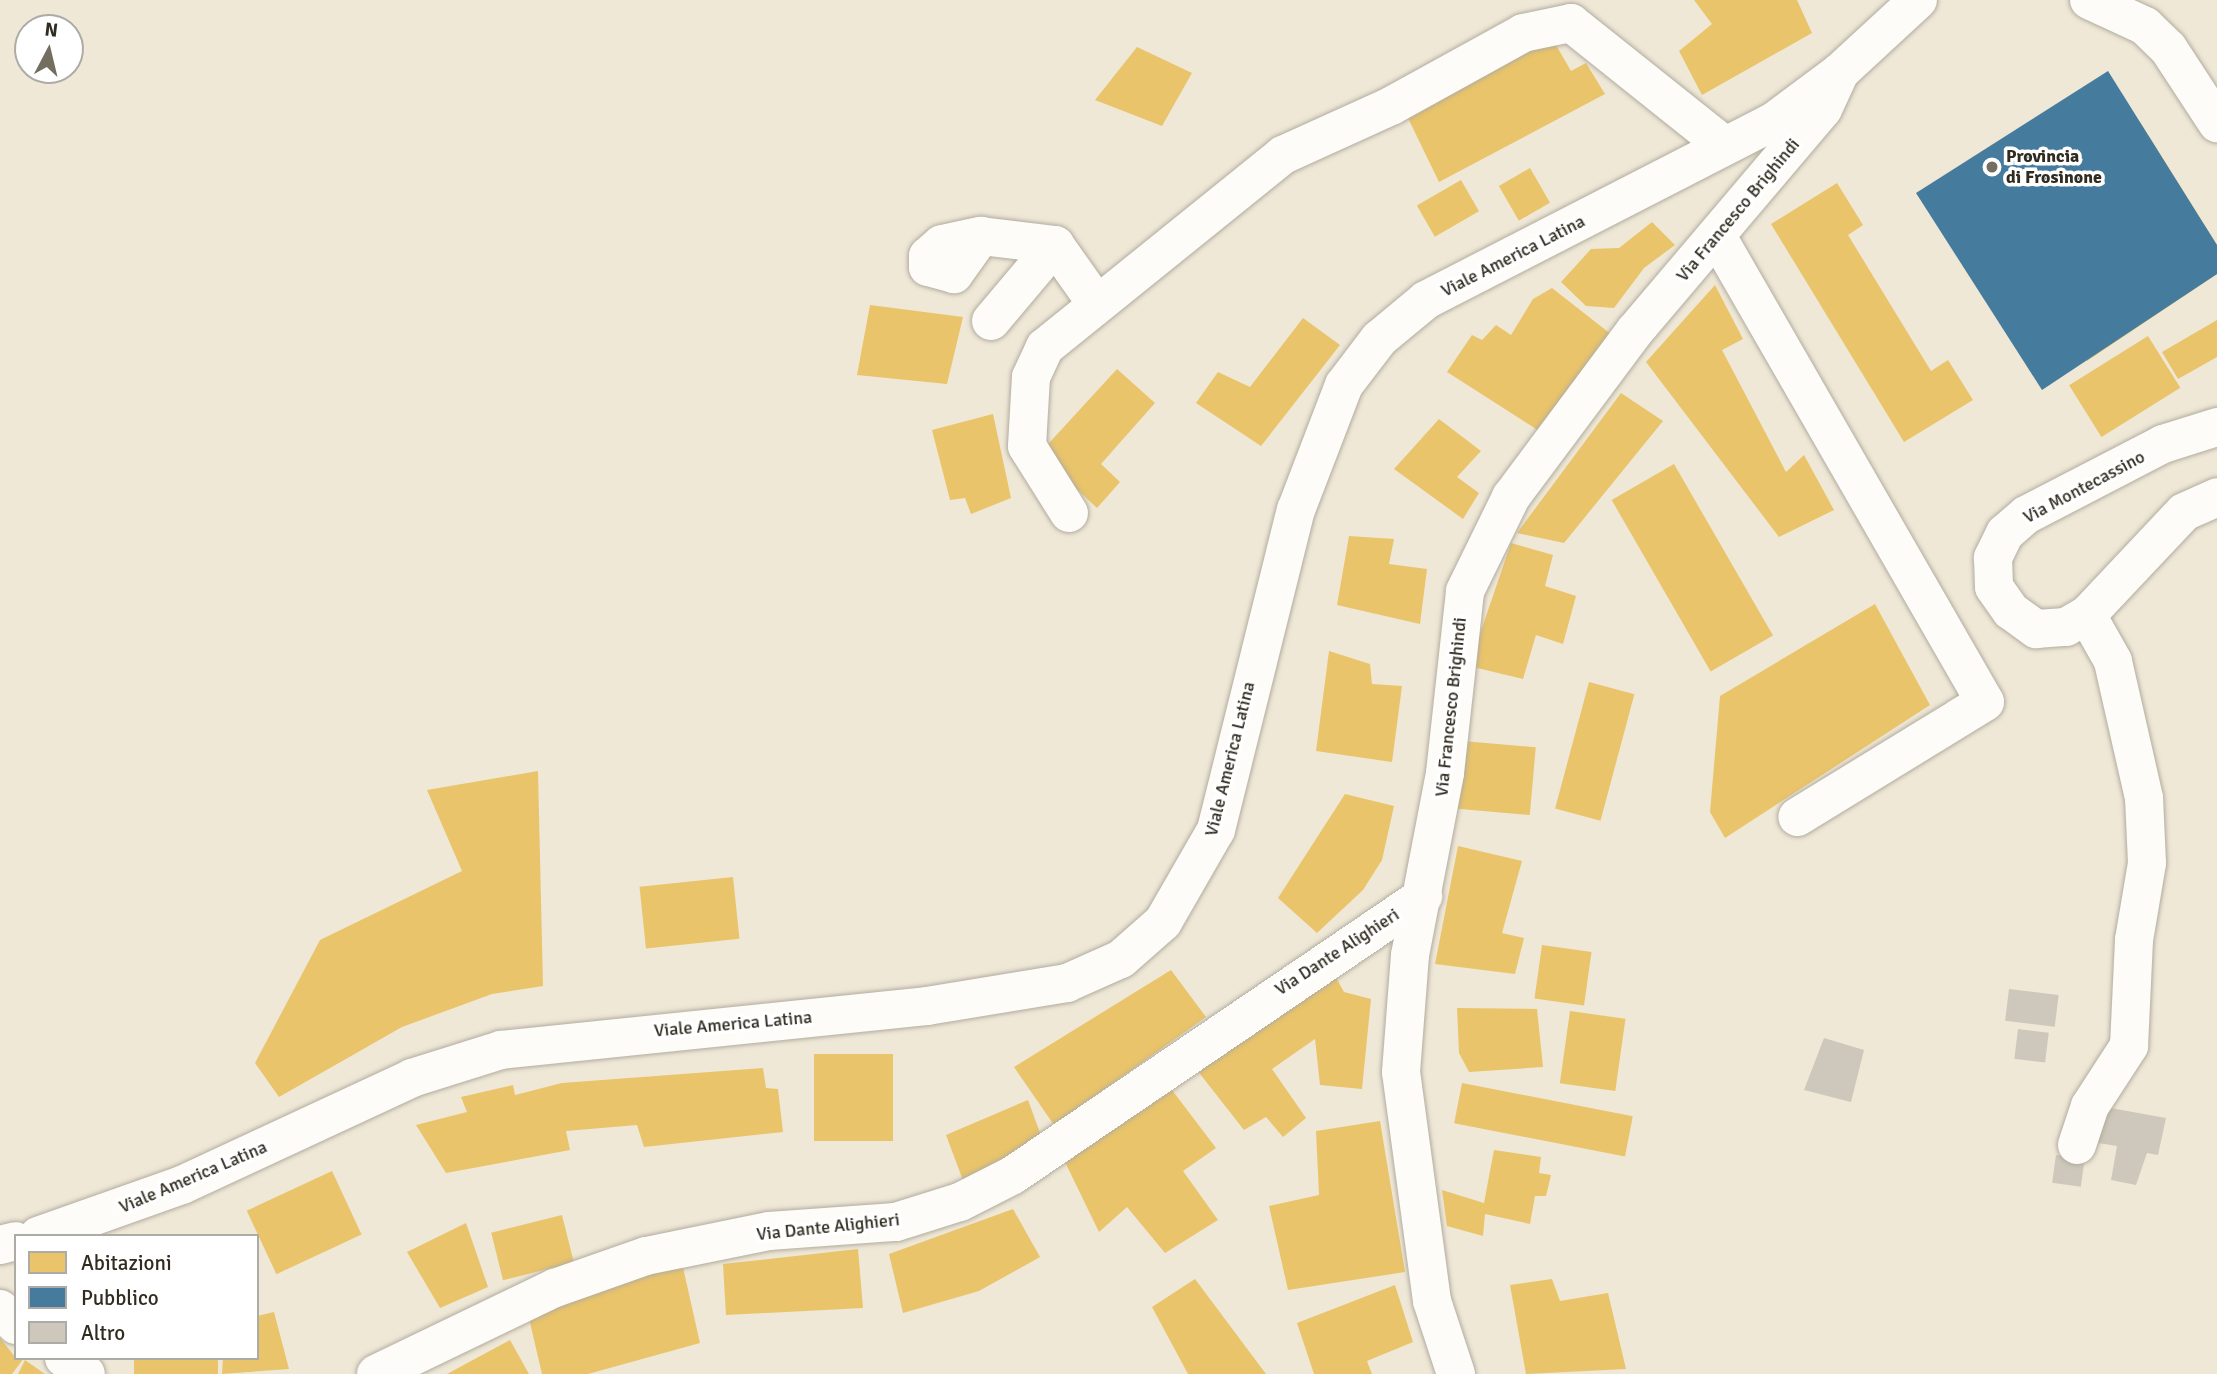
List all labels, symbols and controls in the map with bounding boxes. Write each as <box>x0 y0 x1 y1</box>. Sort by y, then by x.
north arrow <box>14 14 84 84</box>
text: N <box>43 17 59 43</box>
street label: Via Francesco Brighindi <box>1672 134 1804 286</box>
place label: Provincia di Frosinone <box>2006 146 2102 188</box>
marker: Provincia di Frosinone <box>1984 159 2000 175</box>
street label: Viale America Latina <box>1437 210 1589 302</box>
street label: Via Montecassino <box>2019 446 2149 528</box>
street label: Via Francesco Brighindi <box>1431 616 1471 798</box>
street label: Viale America Latina <box>1200 679 1260 839</box>
street label: Via Dante Alighieri <box>1271 904 1403 1000</box>
street label: Viale America Latina <box>653 1006 813 1042</box>
street label: Viale America Latina <box>116 1136 270 1218</box>
street label: Via Dante Alighieri <box>755 1209 901 1245</box>
legend <box>14 1234 259 1360</box>
text: Abitazioni <box>81 1250 172 1276</box>
text: Pubblico <box>81 1285 159 1311</box>
text: Altro <box>81 1320 125 1346</box>

